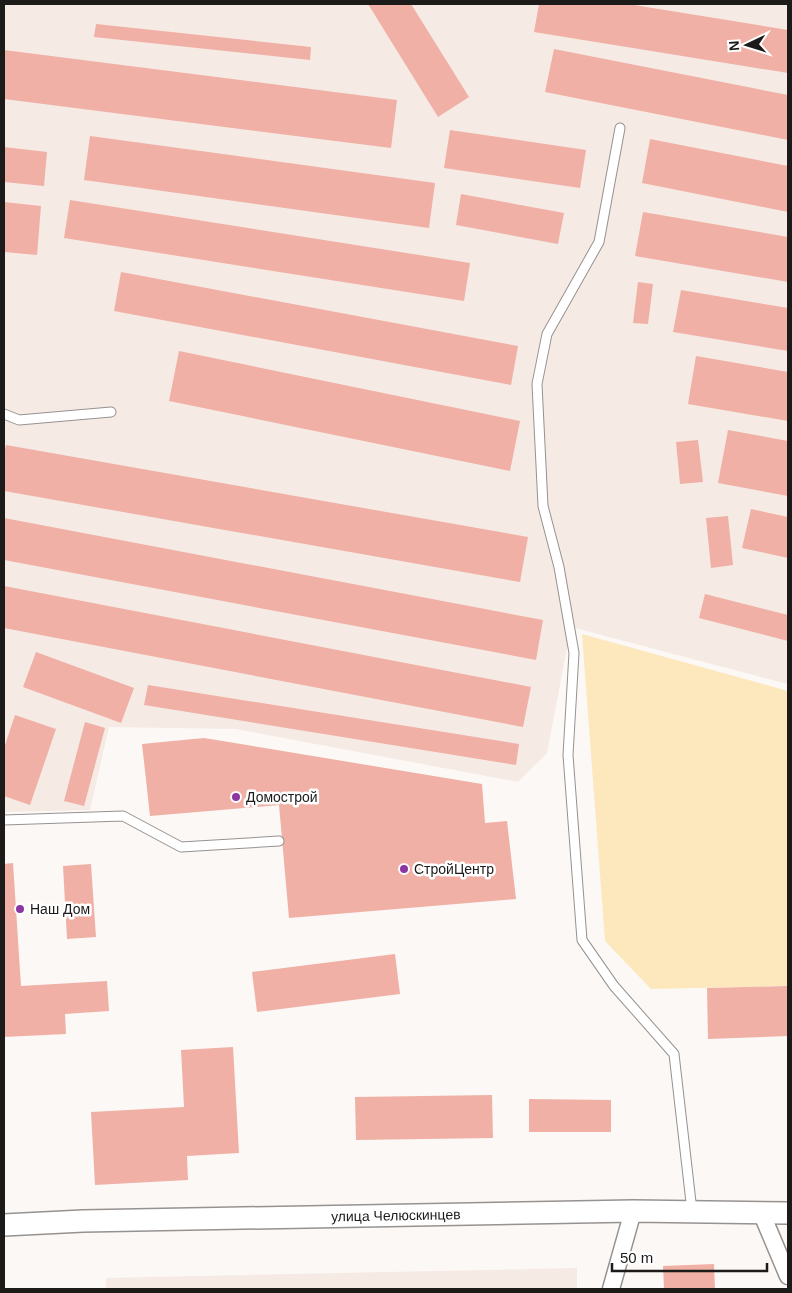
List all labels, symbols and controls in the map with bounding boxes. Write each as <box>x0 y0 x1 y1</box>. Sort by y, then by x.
north arrow <box>722 20 772 70</box>
text: N <box>726 40 742 52</box>
place label: Домострой <box>246 789 318 805</box>
marker: Домострой <box>230 791 242 803</box>
place label: СтройЦентр <box>414 861 494 877</box>
marker: СтройЦентр <box>398 863 410 875</box>
place label: Наш Дом <box>30 901 90 917</box>
marker: Наш Дом <box>14 903 26 915</box>
street label: улица Челюскинцев <box>331 1206 461 1224</box>
scale bar <box>612 1240 767 1272</box>
text: 50 m <box>620 1249 653 1266</box>

